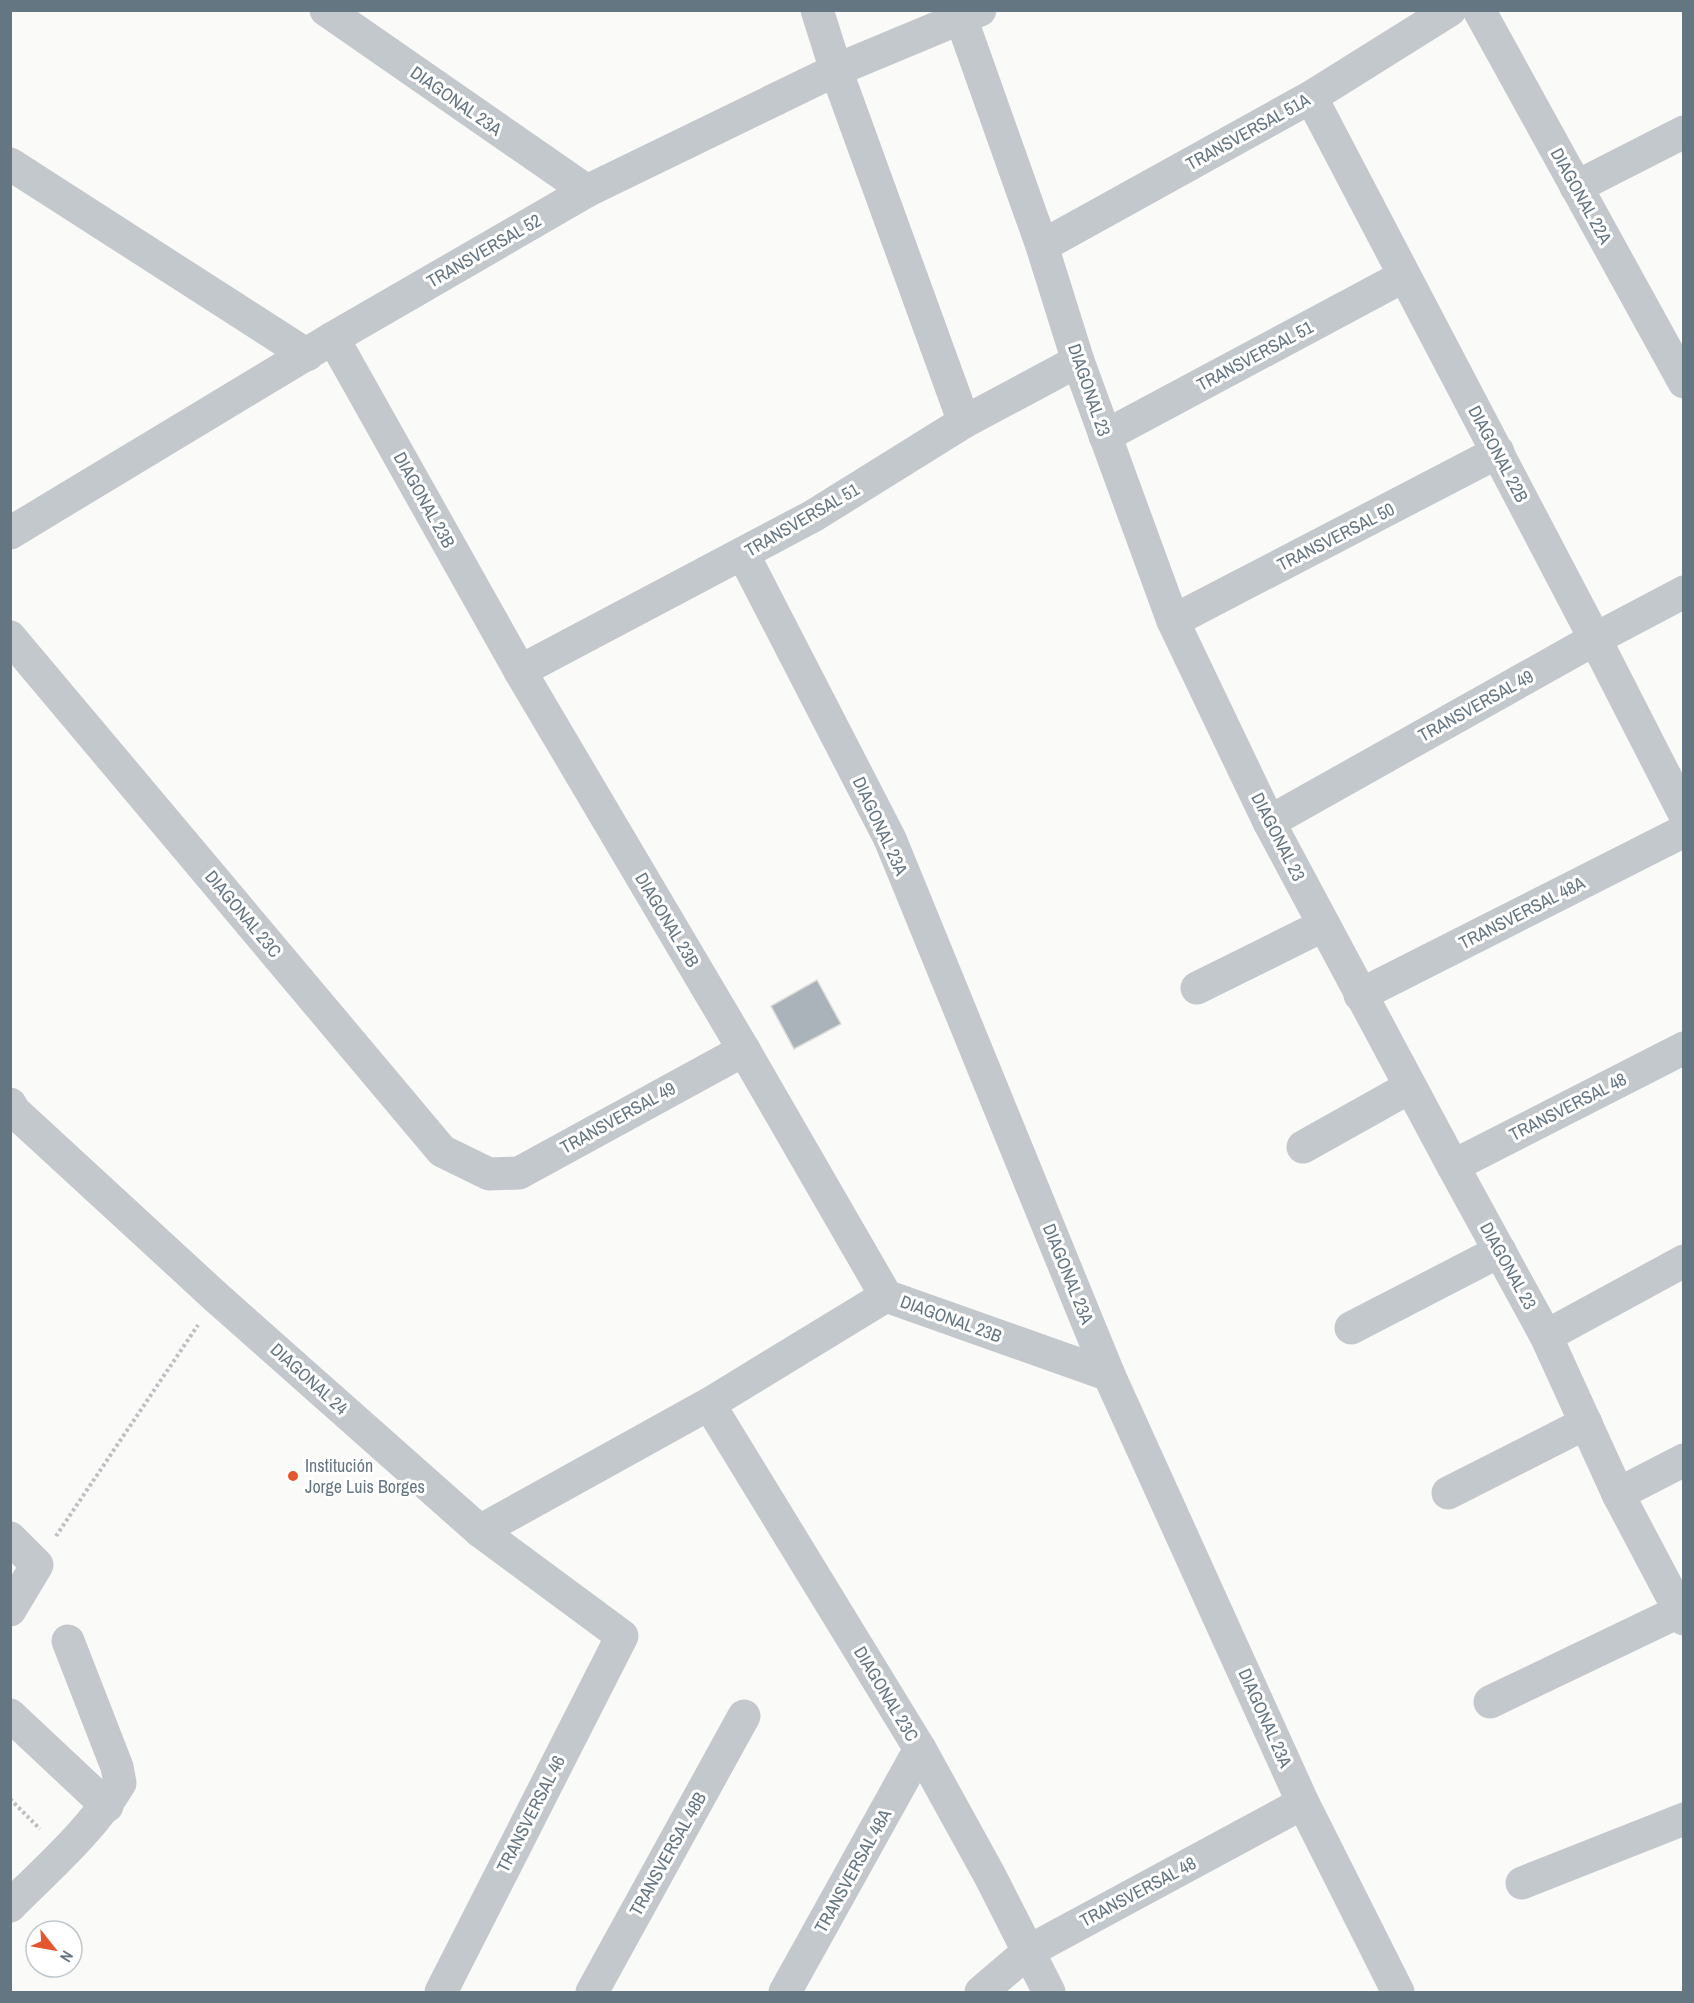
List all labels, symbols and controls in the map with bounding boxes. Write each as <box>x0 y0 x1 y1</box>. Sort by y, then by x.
street label: DIAGONAL 23A <box>406 60 507 141</box>
street label: TRANSVERSAL 51A <box>1181 87 1314 176</box>
street label: DIAGONAL 22A <box>1545 143 1618 248</box>
street label: TRANSVERSAL 52 <box>422 208 546 293</box>
street label: TRANSVERSAL 51 <box>1192 314 1318 397</box>
street label: DIAGONAL 23 <box>1062 340 1117 439</box>
street label: DIAGONAL 22B <box>1462 401 1534 507</box>
street label: DIAGONAL 23B <box>388 447 461 552</box>
street label: TRANSVERSAL 51 <box>740 476 864 562</box>
street label: TRANSVERSAL 50 <box>1273 496 1399 577</box>
street label: TRANSVERSAL 49 <box>1414 664 1538 748</box>
street label: DIAGONAL 23A <box>847 772 914 879</box>
street label: DIAGONAL 23 <box>1245 788 1311 885</box>
street label: DIAGONAL 23C <box>199 865 287 963</box>
street label: DIAGONAL 23B <box>629 868 706 972</box>
street label: TRANSVERSAL 48A <box>1455 870 1589 955</box>
street label: TRANSVERSAL 48 <box>1505 1066 1631 1147</box>
street label: TRANSVERSAL 49 <box>556 1076 680 1160</box>
street label: DIAGONAL 23 <box>1474 1218 1543 1314</box>
street label: DIAGONAL 23A <box>1037 1220 1100 1328</box>
street label: DIAGONAL 23B <box>897 1289 1005 1348</box>
street label: DIAGONAL 24 <box>265 1337 353 1420</box>
place label: Institución Jorge Luis Borges <box>305 1453 425 1499</box>
marker: Institución Jorge Luis Borges <box>286 1469 300 1483</box>
street label: DIAGONAL 23C <box>848 1641 925 1746</box>
street label: DIAGONAL 23A <box>1232 1664 1299 1771</box>
street label: TRANSVERSAL 46 <box>490 1751 571 1877</box>
street label: TRANSVERSAL 48B <box>623 1787 712 1920</box>
street label: TRANSVERSAL 48A <box>808 1804 897 1937</box>
street label: TRANSVERSAL 48 <box>1075 1850 1200 1933</box>
north arrow <box>24 1919 84 1979</box>
text: N <box>55 1947 79 1966</box>

